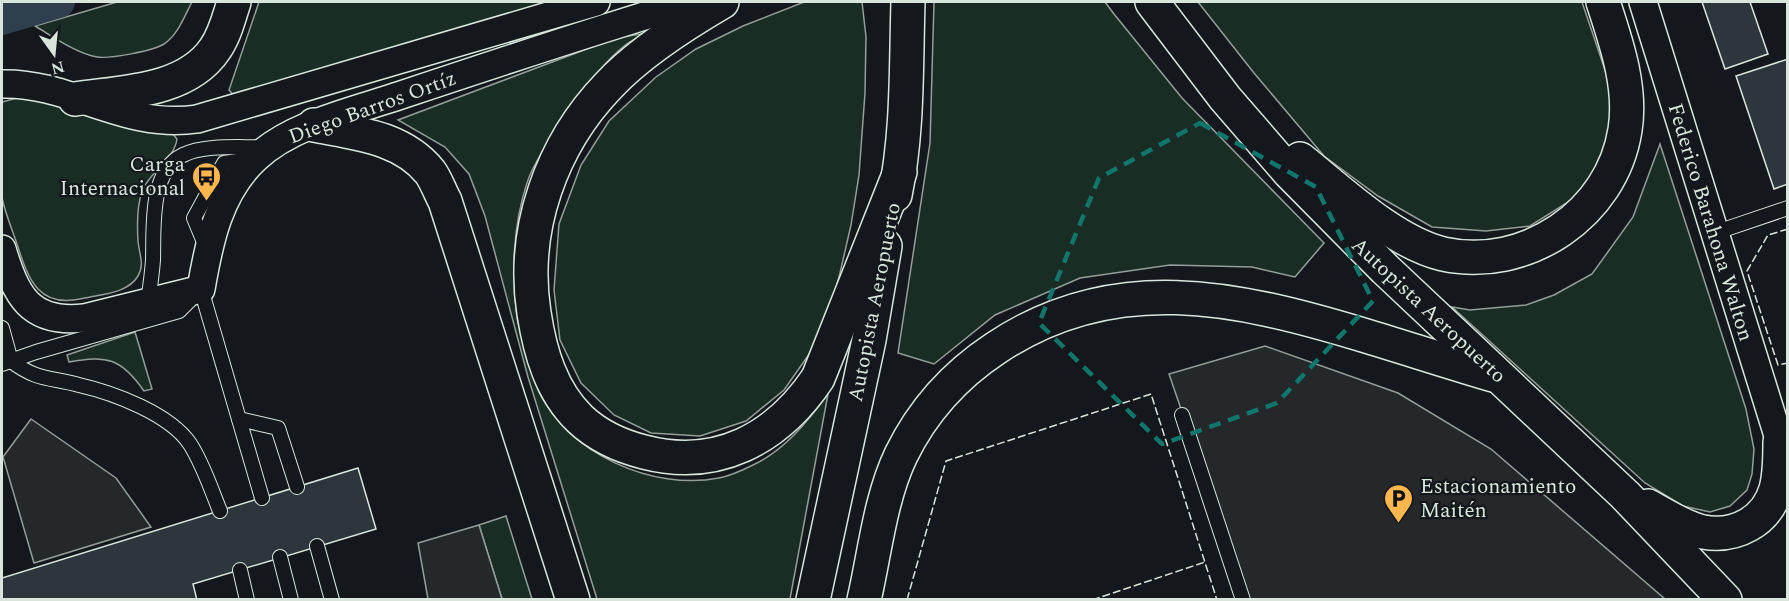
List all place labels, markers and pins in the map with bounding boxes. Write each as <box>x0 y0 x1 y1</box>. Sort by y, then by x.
place label: Carga Internacional <box>60 149 186 205</box>
bus stop icon: Carga Internacional <box>190 160 222 202</box>
place label: Estacionamiento Maitén <box>1420 471 1576 527</box>
parking icon: Estacionamiento Maitén <box>1383 482 1415 524</box>

